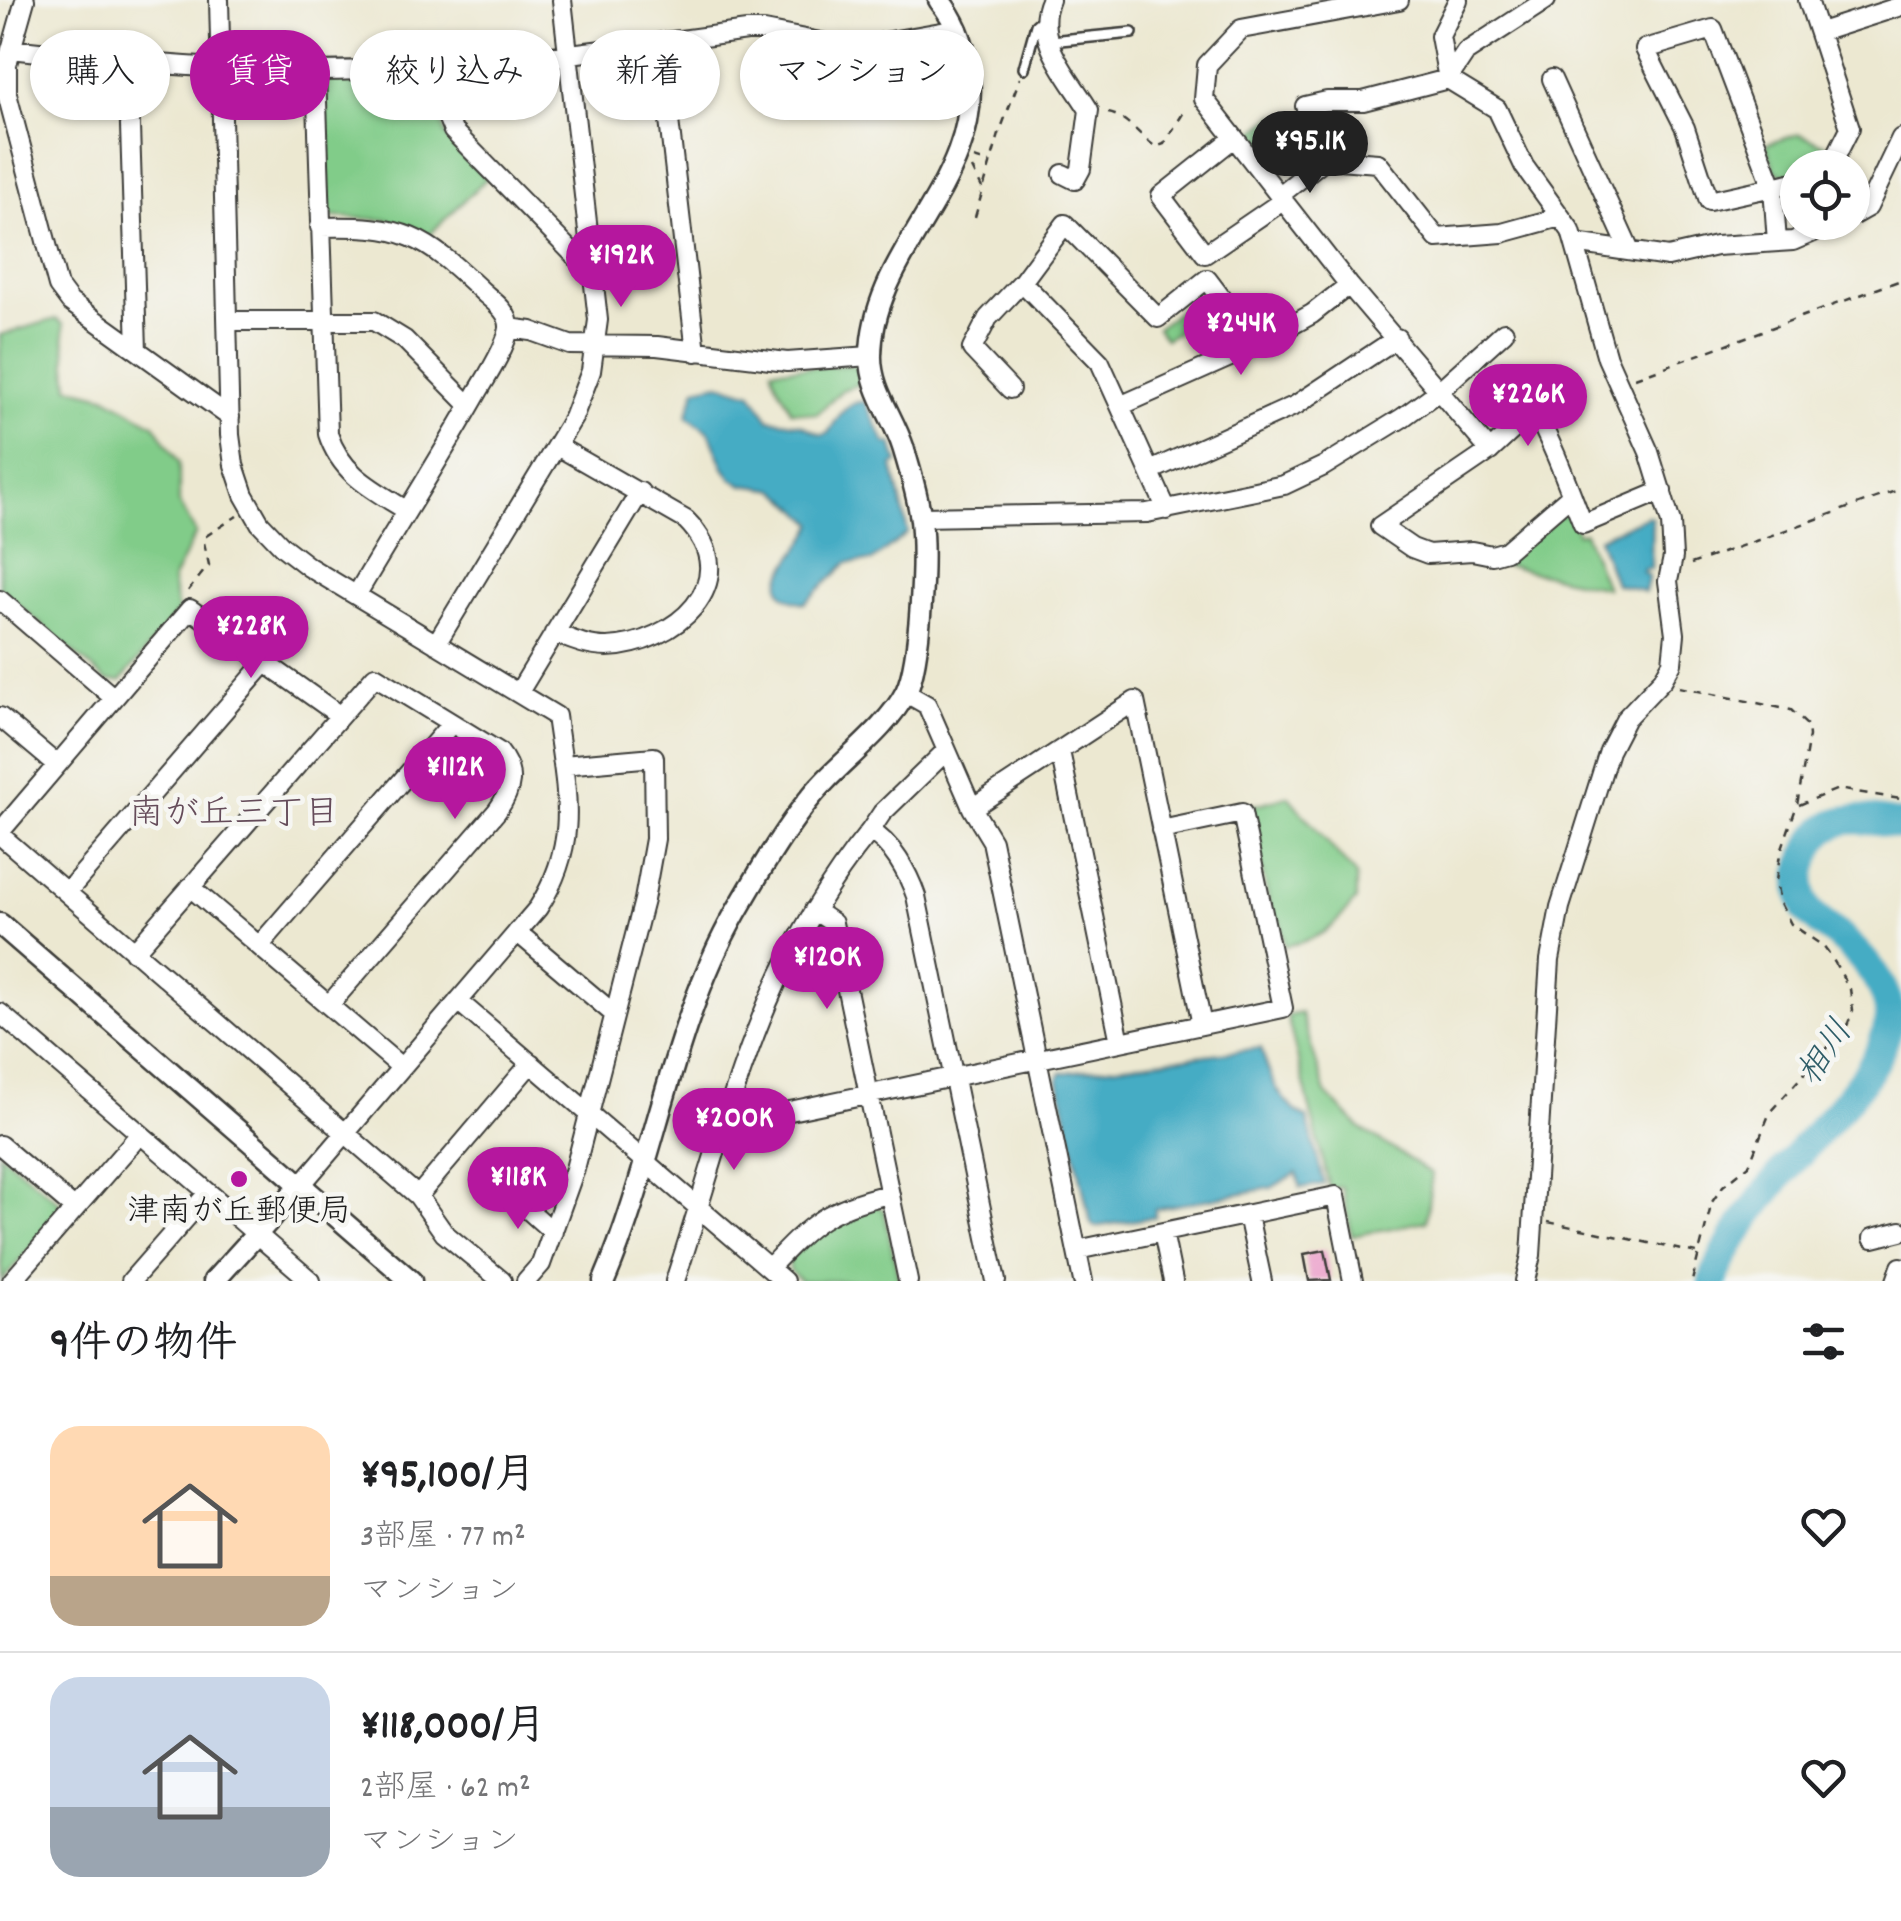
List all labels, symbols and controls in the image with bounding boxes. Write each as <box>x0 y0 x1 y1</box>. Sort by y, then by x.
chip: 購入 <box>30 30 170 120</box>
chip: 賃貸 <box>190 30 330 120</box>
chip: 絞り込み <box>350 30 560 120</box>
chip: 新着 <box>580 30 720 120</box>
chip: マンション <box>740 30 984 120</box>
pin: ¥95.1K <box>1229 111 1391 196</box>
text: ¥95.1K <box>1274 120 1346 166</box>
map controls <box>1780 150 1870 240</box>
button: locate <box>1780 150 1870 240</box>
pin: ¥192K <box>551 225 691 310</box>
text: ¥192K <box>588 234 654 280</box>
pin: ¥244K <box>1171 293 1311 378</box>
text: ¥244K <box>1206 302 1276 348</box>
pin: ¥226K <box>1458 364 1598 449</box>
text: ¥226K <box>1491 373 1565 419</box>
pin: ¥228K <box>181 596 321 681</box>
text: ¥228K <box>215 605 287 651</box>
pin: ¥112K <box>385 737 525 822</box>
text: ¥112K <box>426 746 484 792</box>
district label: 南が丘三丁目 <box>129 791 339 841</box>
pin: ¥120K <box>757 927 897 1012</box>
text: ¥120K <box>793 936 861 982</box>
water label: 相川 <box>1787 1011 1867 1097</box>
pin: ¥200K <box>664 1088 804 1173</box>
text: ¥200K <box>694 1097 774 1143</box>
pin: ¥118K <box>448 1147 588 1232</box>
text: ¥118K <box>489 1156 547 1202</box>
marker: 津南が丘郵便局 <box>228 1168 250 1190</box>
place label: 津南が丘郵便局 <box>127 1191 351 1237</box>
icon: filters <box>1796 1314 1851 1369</box>
text: 9件の物件 <box>50 1317 237 1377</box>
text: ¥95,100/月 <box>360 1448 536 1508</box>
icon: home <box>130 1466 250 1586</box>
icon: heart <box>1796 1499 1851 1554</box>
text: 3部屋 · 77 m² <box>360 1516 526 1562</box>
text: マンション <box>360 1570 519 1616</box>
text: ¥118,000/月 <box>360 1699 546 1759</box>
icon: home <box>130 1717 250 1837</box>
icon: heart <box>1796 1750 1851 1805</box>
text: 2部屋 · 62 m² <box>360 1767 531 1813</box>
text: マンション <box>360 1821 519 1867</box>

